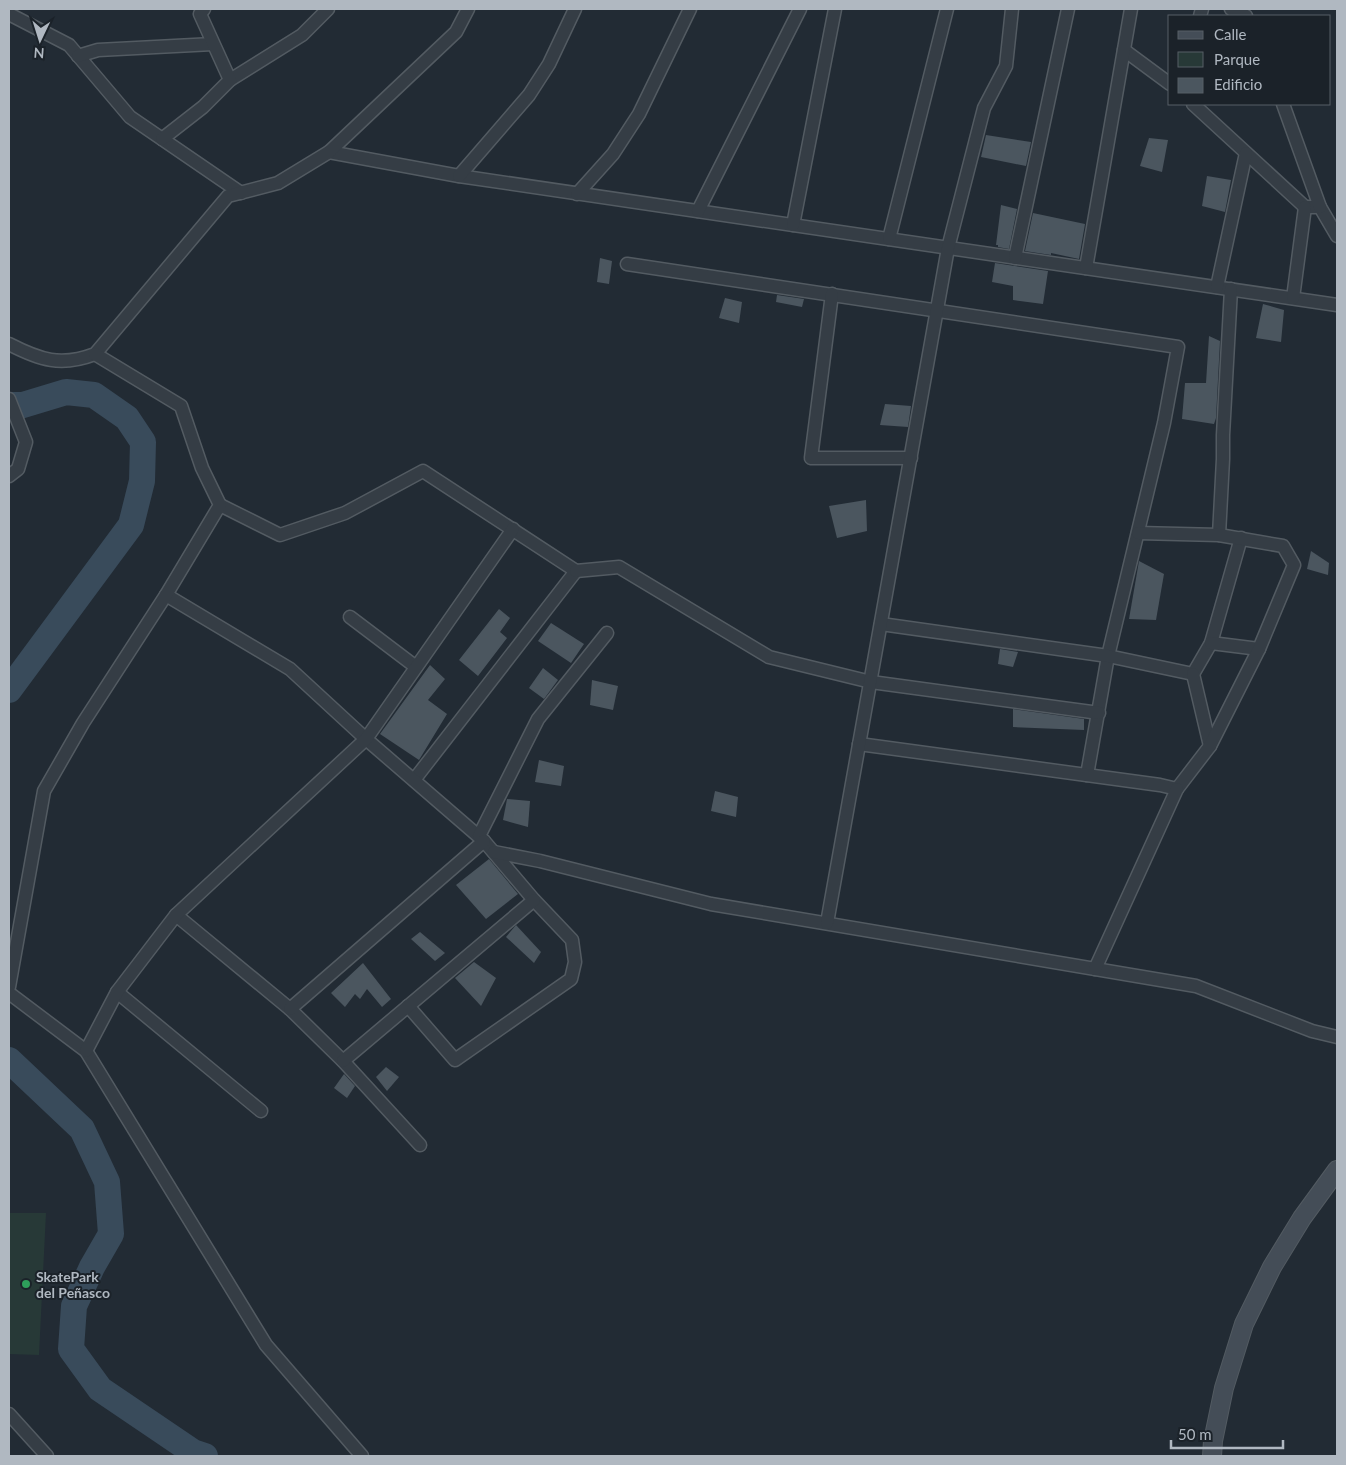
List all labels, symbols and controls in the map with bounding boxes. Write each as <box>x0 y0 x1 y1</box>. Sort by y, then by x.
north arrow <box>15 15 65 65</box>
legend <box>1168 15 1331 105</box>
text: Calle <box>1214 25 1247 43</box>
text: N <box>33 45 45 62</box>
text: Parque <box>1214 50 1260 68</box>
text: Edificio <box>1214 75 1262 93</box>
place label: SkatePark del Peñasco <box>36 1268 110 1301</box>
marker: SkatePark del Peñasco <box>20 1278 32 1290</box>
scale bar <box>1171 1418 1284 1450</box>
text: 50 m <box>1178 1425 1212 1443</box>

